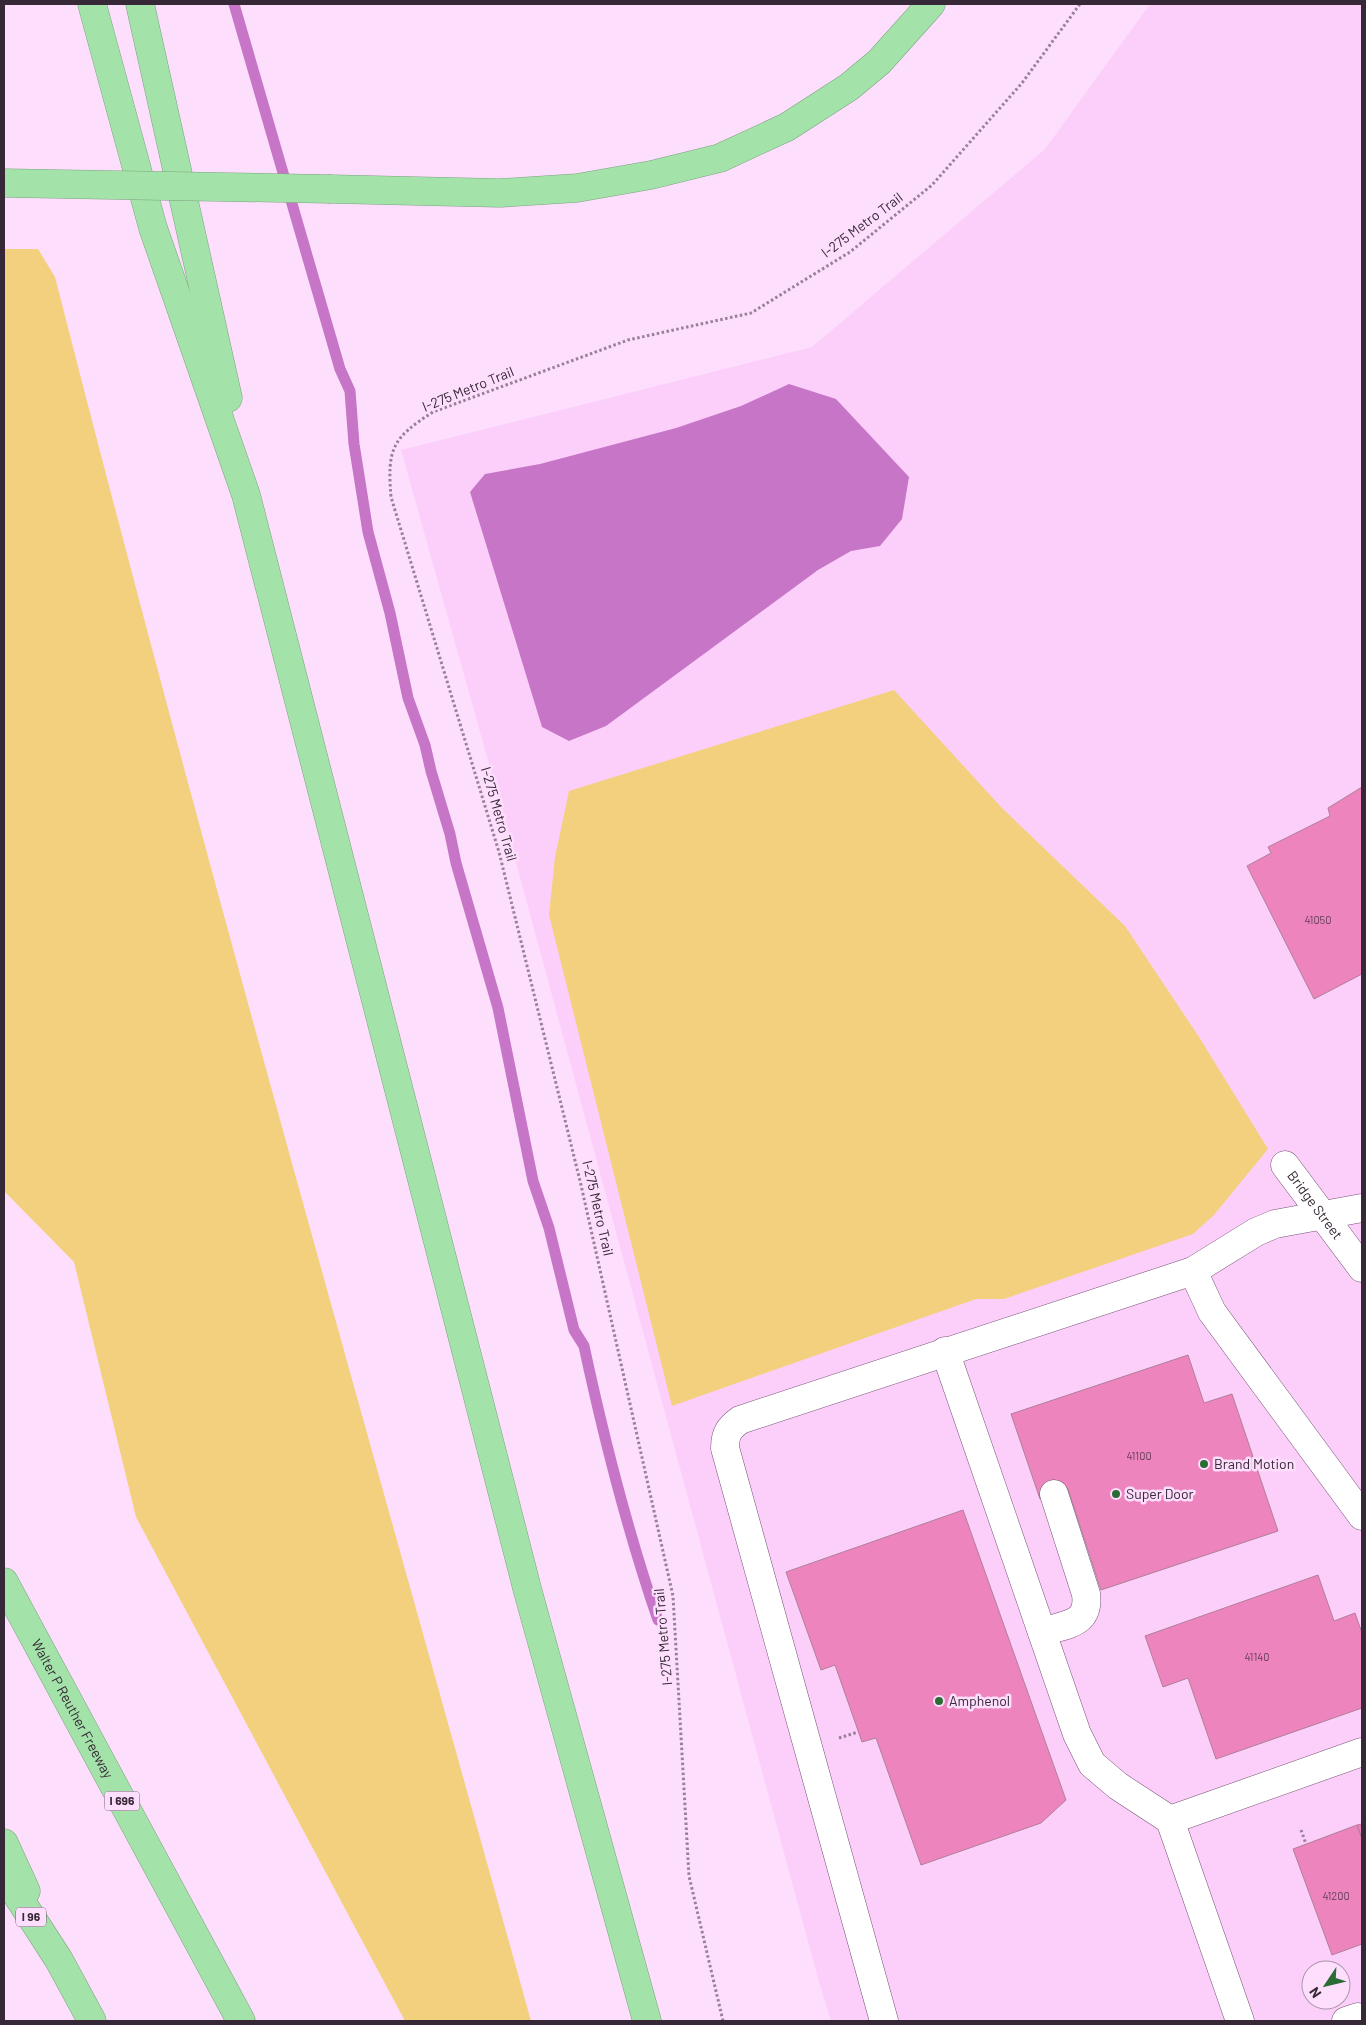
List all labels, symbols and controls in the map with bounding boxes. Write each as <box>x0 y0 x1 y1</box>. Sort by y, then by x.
street label: I-275 Metro Trail <box>818 188 906 261</box>
street label: I-275 Metro Trail <box>419 362 516 415</box>
street label: I-275 Metro Trail <box>478 765 521 863</box>
house number: 41050 <box>1305 913 1331 926</box>
street label: I-275 Metro Trail <box>579 1159 618 1257</box>
street label: Bridge Street <box>1284 1167 1346 1242</box>
house number: 41100 <box>1126 1449 1152 1462</box>
place label: Brand Motion <box>1214 1455 1294 1472</box>
marker: Brand Motion <box>1198 1458 1210 1470</box>
place label: Super Door <box>1126 1485 1194 1502</box>
marker: Super Door <box>1110 1488 1122 1500</box>
street label: I-275 Metro Trail <box>650 1588 675 1686</box>
street label: Walter P Reuther Freeway <box>28 1636 118 1782</box>
house number: 41140 <box>1244 1650 1270 1663</box>
place label: Amphenol <box>949 1692 1010 1709</box>
marker: Amphenol <box>933 1695 945 1707</box>
road number: I 696 <box>104 1792 140 1810</box>
house number: 41200 <box>1322 1889 1350 1902</box>
road number: I 96 <box>16 1908 46 1926</box>
north arrow <box>1301 1960 1351 2010</box>
text: N <box>1305 1984 1325 2001</box>

